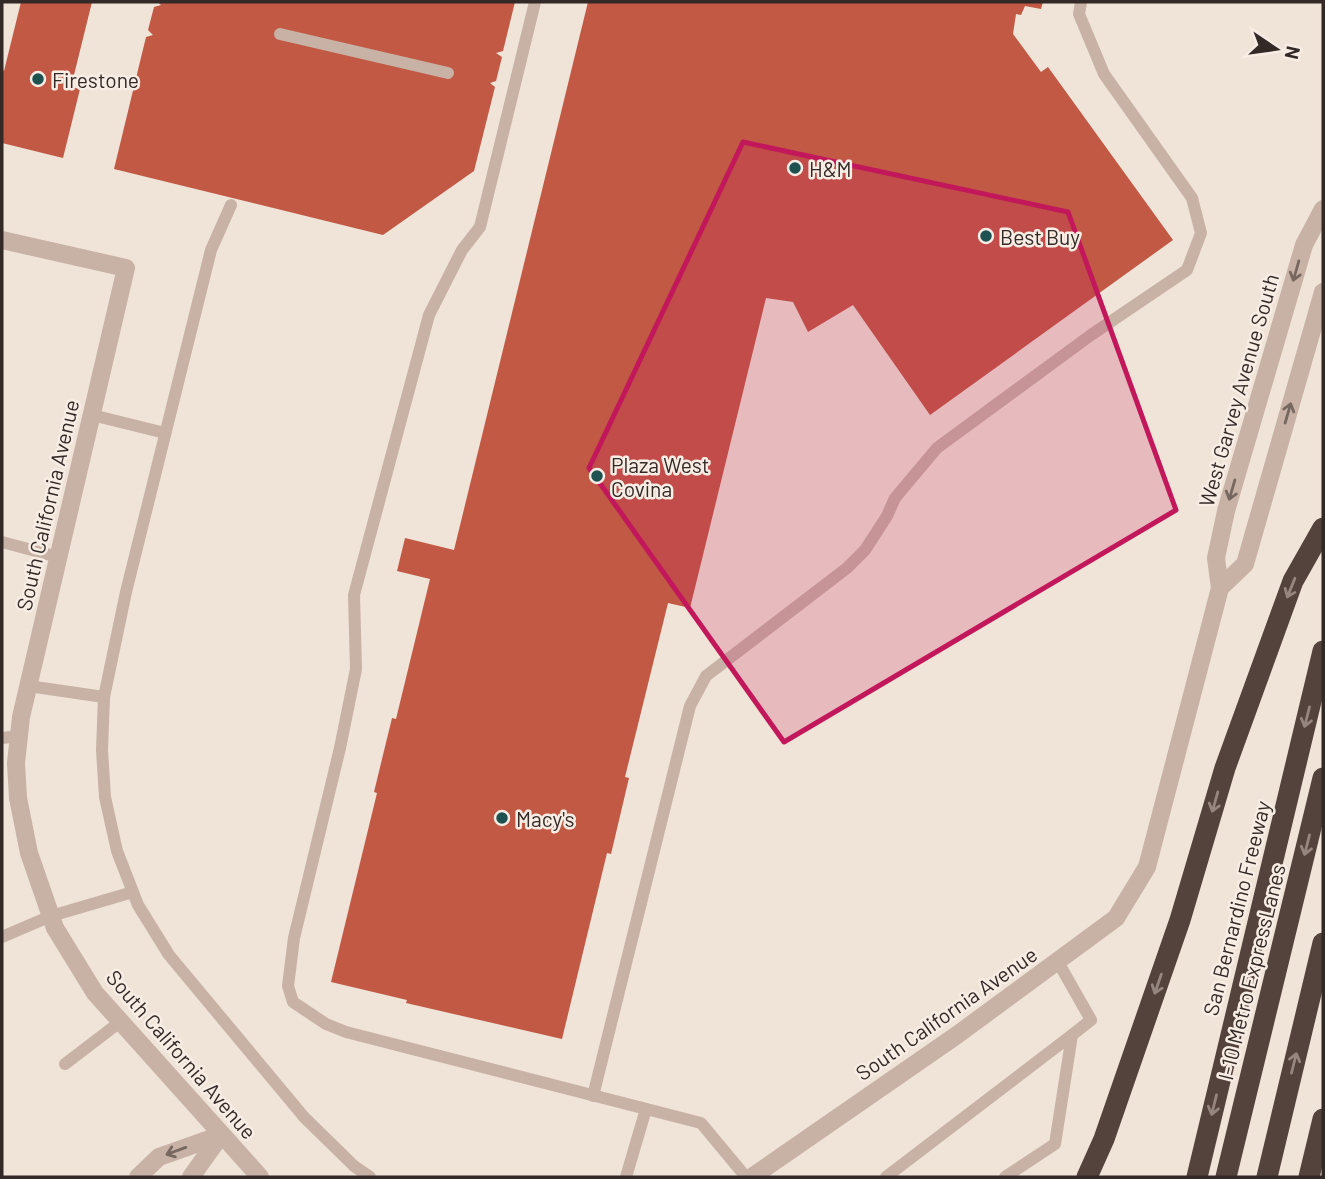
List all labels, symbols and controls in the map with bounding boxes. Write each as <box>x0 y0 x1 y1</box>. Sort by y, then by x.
north arrow <box>1241 14 1311 84</box>
text: N <box>1280 44 1306 62</box>
place label: Firestone <box>52 67 139 92</box>
marker: Firestone <box>30 71 46 87</box>
place label: H&M <box>809 156 852 181</box>
marker: H&M <box>787 160 803 176</box>
place label: Best Buy <box>1000 224 1080 249</box>
marker: Best Buy <box>978 228 994 244</box>
one-way arrow <box>1288 260 1301 282</box>
street label: West Garvey Avenue South <box>1193 271 1283 509</box>
street label: South California Avenue <box>11 397 83 613</box>
one-way arrow <box>1283 403 1296 425</box>
place label: Plaza West Covina <box>611 452 709 501</box>
marker: Plaza West Covina <box>589 468 605 484</box>
one-way arrow <box>1225 478 1238 500</box>
one-way arrow <box>1283 577 1296 598</box>
one-way arrow <box>1300 705 1313 728</box>
one-way arrow <box>1207 791 1220 813</box>
street label: San Bernardino Freeway <box>1197 798 1275 1018</box>
place label: Macy's <box>516 806 575 831</box>
marker: Macy's <box>494 810 510 826</box>
one-way arrow <box>1300 833 1313 856</box>
street label: I-10 Metro ExpressLanes <box>1212 861 1290 1083</box>
street label: South California Avenue <box>851 941 1041 1085</box>
street label: South California Avenue <box>102 964 262 1144</box>
one-way arrow <box>1151 973 1163 995</box>
one-way arrow <box>1288 1052 1301 1075</box>
one-way arrow <box>1207 1093 1220 1116</box>
one-way arrow <box>166 1146 188 1158</box>

